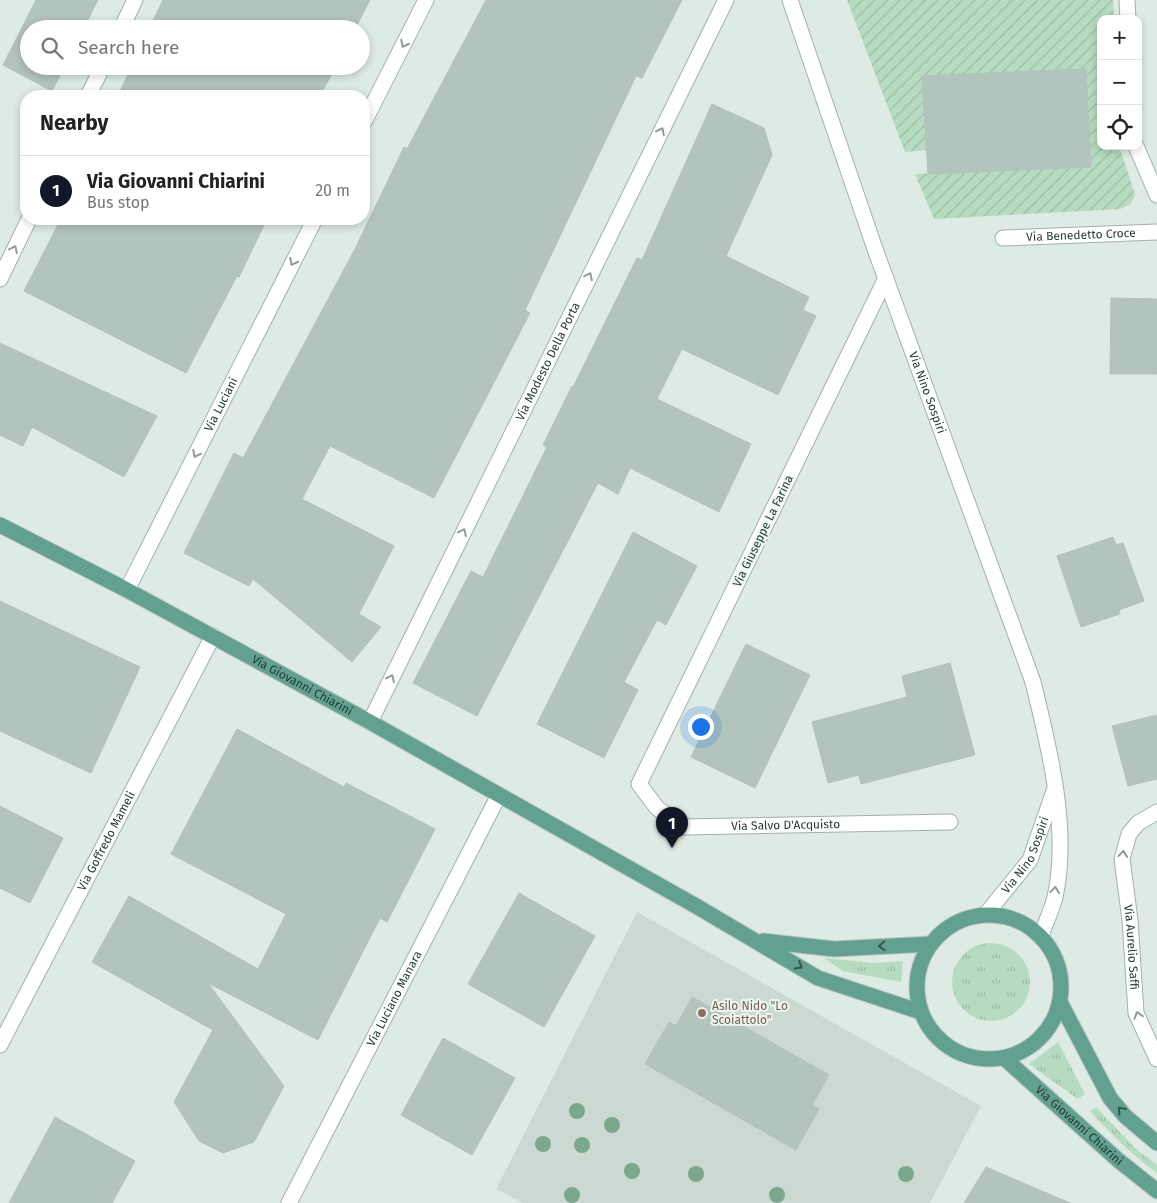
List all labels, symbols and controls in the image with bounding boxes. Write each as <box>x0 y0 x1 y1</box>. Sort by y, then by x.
map controls <box>1097 15 1142 150</box>
button: + <box>1097 15 1142 60</box>
search box <box>20 20 370 75</box>
icon: search <box>38 34 66 62</box>
text: Search here <box>78 36 179 59</box>
one-way arrow <box>400 38 410 47</box>
button: − <box>1097 60 1142 105</box>
button: locate <box>1097 105 1142 150</box>
text: Nearby <box>40 110 108 136</box>
one-way arrow <box>655 127 665 136</box>
text: Via Giovanni Chiarini <box>87 170 265 193</box>
text: 1 <box>52 181 60 200</box>
text: 20 m <box>315 181 350 200</box>
text: Bus stop <box>87 193 150 212</box>
street label: Via Benedetto Croce <box>1026 226 1136 244</box>
one-way arrow <box>8 245 19 254</box>
one-way arrow <box>289 257 299 266</box>
one-way arrow <box>583 273 593 282</box>
street label: Via Modesto Della Porta <box>513 300 583 423</box>
street label: Via Nino Sospiri <box>906 350 949 436</box>
street label: Via Luciani <box>202 375 241 434</box>
one-way arrow <box>192 449 202 458</box>
street label: Via Giuseppe La Farina <box>730 473 796 589</box>
one-way arrow <box>457 528 467 537</box>
street label: Via Giovanni Chiarini <box>249 652 355 718</box>
one-way arrow <box>385 674 395 683</box>
your location <box>688 714 714 740</box>
street label: Via Goffredo Mameli <box>75 789 138 893</box>
pin: 1 <box>656 807 688 848</box>
street label: Via Nino Sospiri <box>999 815 1052 896</box>
street label: Via Salvo D'Acquisto <box>731 817 840 833</box>
one-way arrow <box>1117 849 1128 857</box>
one-way arrow <box>1049 886 1060 894</box>
street label: Via Aurelio Saffi <box>1121 904 1142 990</box>
one-way arrow <box>878 941 886 952</box>
street label: Via Luciano Manara <box>364 948 425 1049</box>
one-way arrow <box>794 960 803 970</box>
place label: Asilo Nido "Lo Scoiattolo" <box>712 999 788 1027</box>
marker: Asilo Nido "Lo Scoiattolo" <box>696 1007 708 1019</box>
one-way arrow <box>1134 1011 1144 1019</box>
street label: Via Giovanni Chiarini <box>1033 1083 1126 1168</box>
one-way arrow <box>1117 1107 1126 1116</box>

